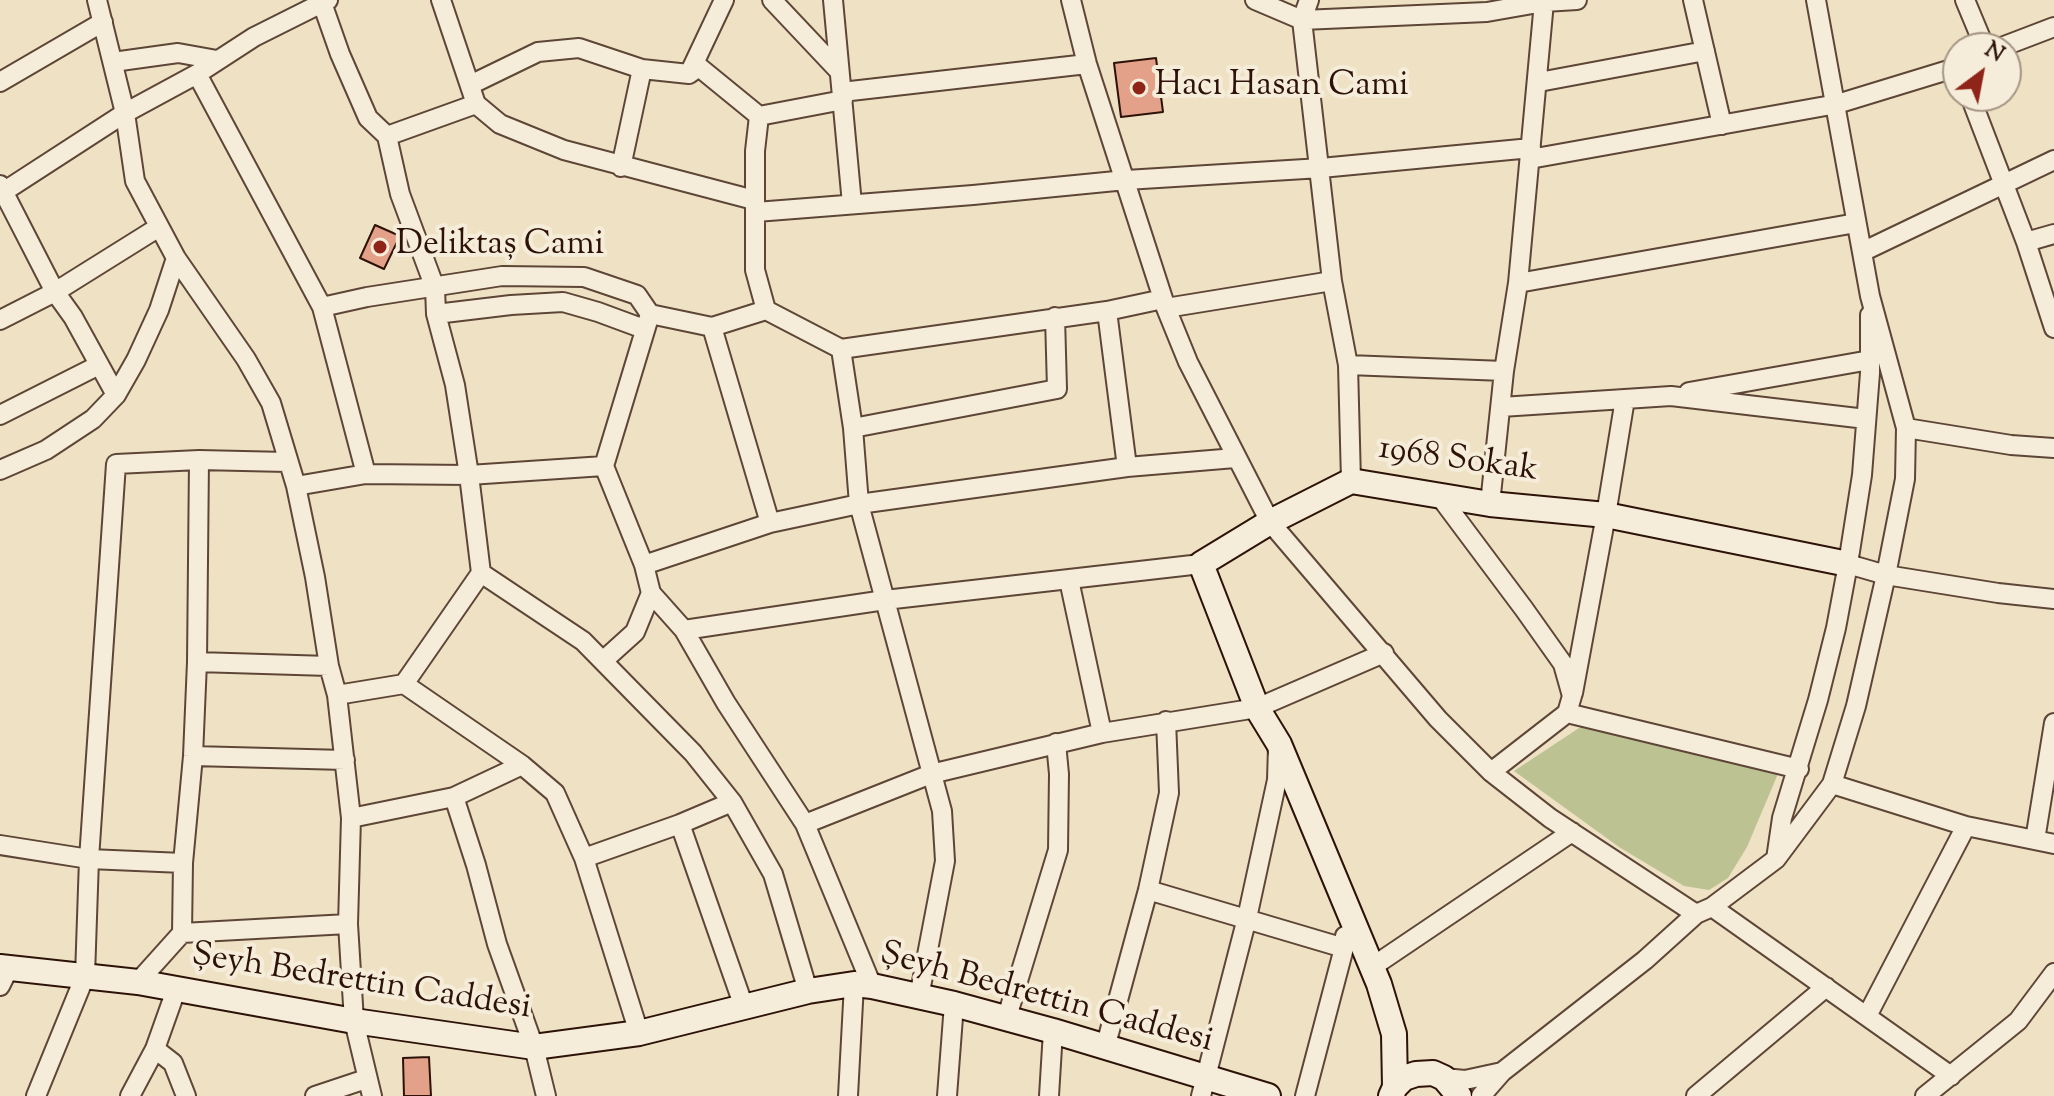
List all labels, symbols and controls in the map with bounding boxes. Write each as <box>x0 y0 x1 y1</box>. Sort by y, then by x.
north arrow <box>1942 32 2022 112</box>
text: N <box>1978 35 2010 72</box>
place label: Hacı Hasan Cami <box>1155 68 1409 108</box>
marker: Hacı Hasan Cami <box>1130 79 1148 97</box>
place label: Deliktaş Cami <box>396 227 604 267</box>
marker: Deliktaş Cami <box>371 238 389 256</box>
street label: 1968 Sokak <box>1376 431 1540 493</box>
street label: Şeyh Bedrettin Caddesi <box>875 936 1217 1064</box>
street label: Şeyh Bedrettin Caddesi <box>188 937 534 1031</box>

